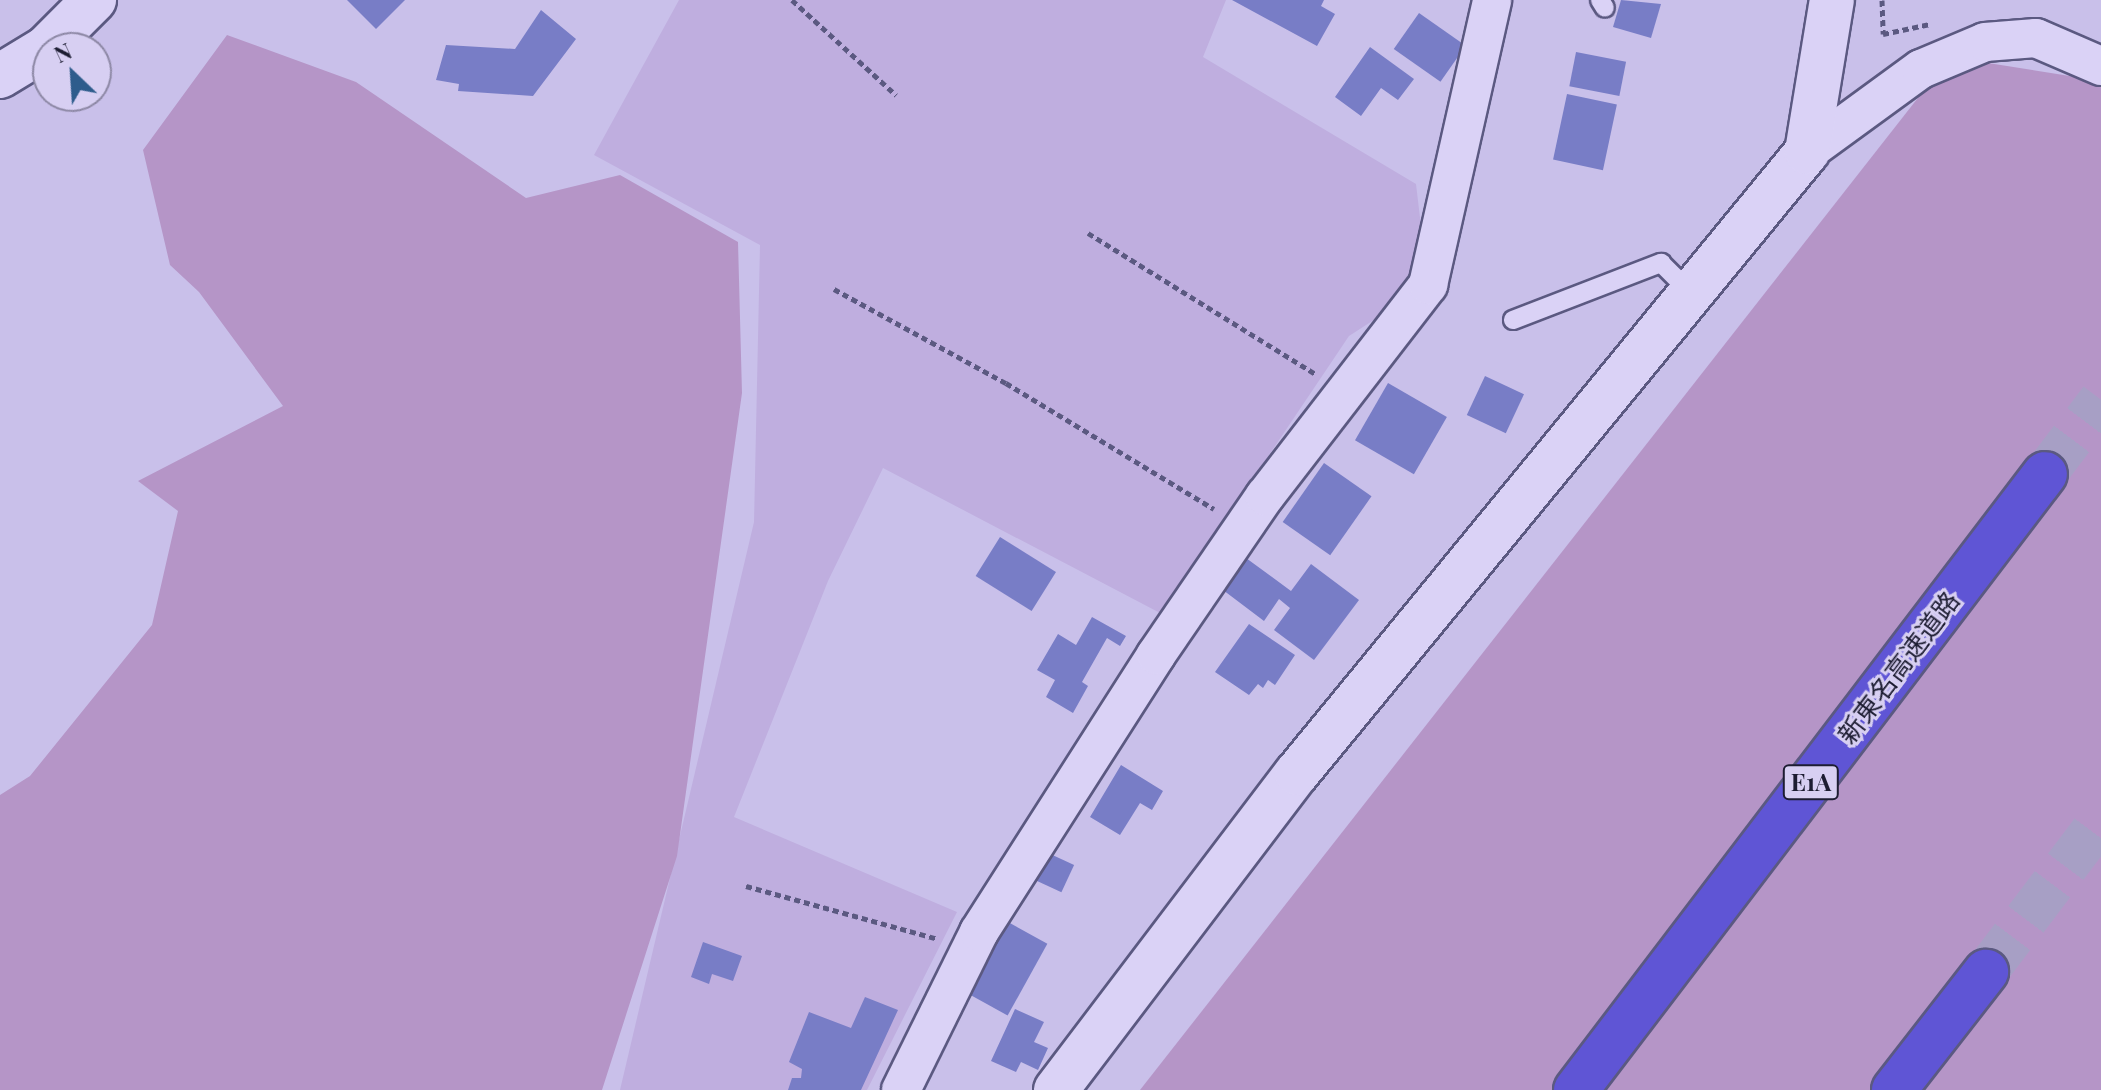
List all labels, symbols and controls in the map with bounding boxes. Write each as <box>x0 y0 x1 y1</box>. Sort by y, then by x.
north arrow <box>32 32 112 112</box>
text: N <box>49 35 76 69</box>
street label: 新東名高速道路 <box>1831 585 1965 749</box>
road number: E1A <box>1781 762 1841 802</box>

